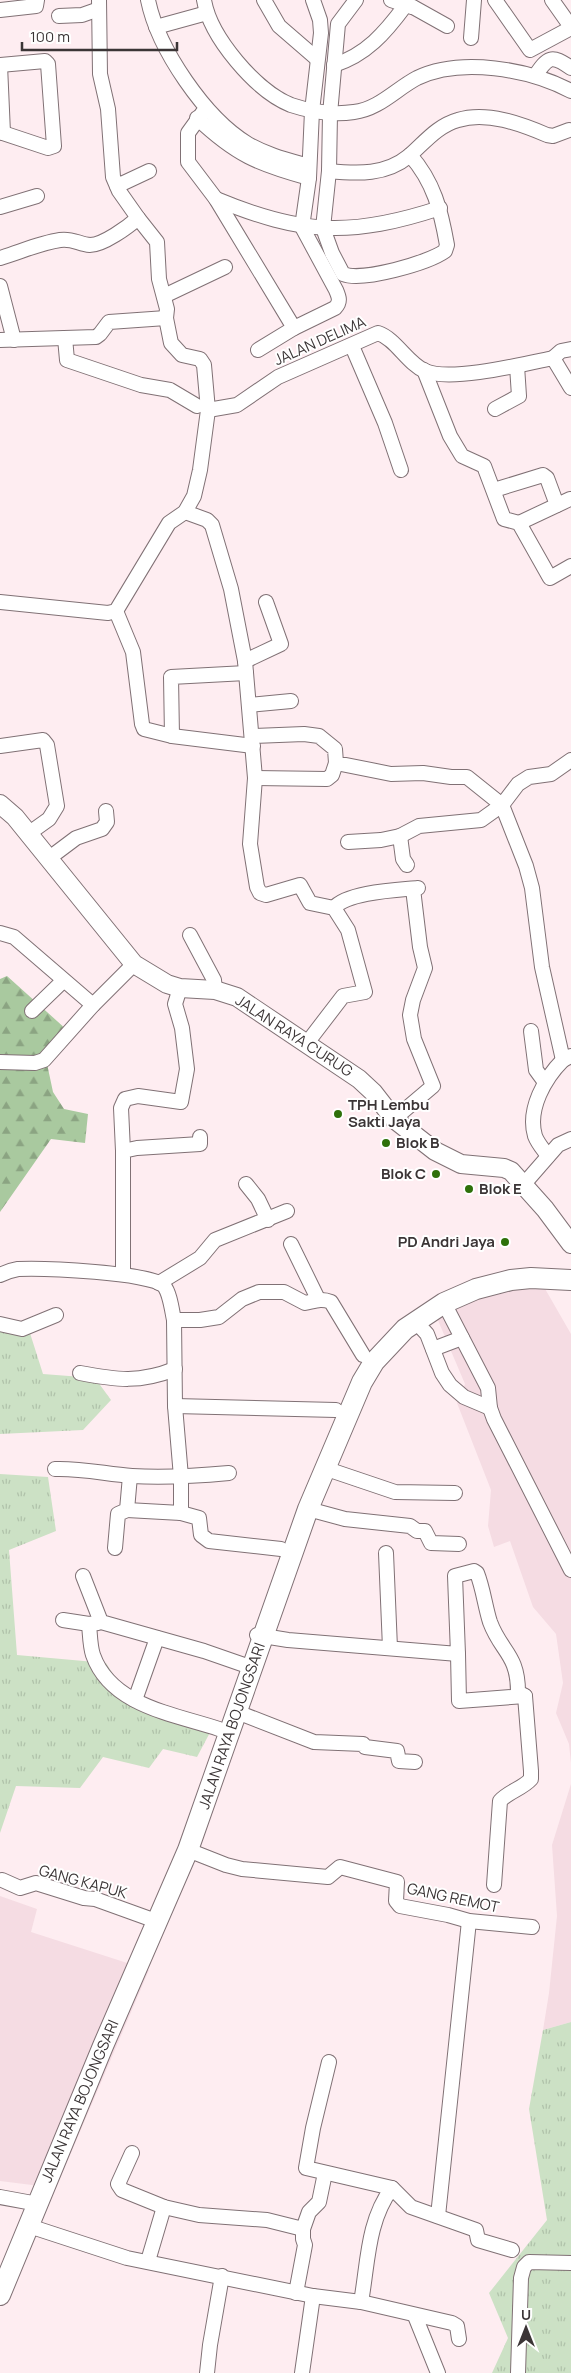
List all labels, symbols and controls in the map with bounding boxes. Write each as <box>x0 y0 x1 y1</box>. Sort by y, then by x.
scale bar <box>22 20 178 52</box>
text: 100 m <box>30 26 70 47</box>
street label: JALAN DELIMA <box>271 311 369 370</box>
street label: JALAN RAYA CURUG <box>231 990 357 1082</box>
place label: TPH Lembu Sakti Jaya <box>348 1094 429 1132</box>
marker: TPH Lembu Sakti Jaya <box>332 1108 344 1120</box>
place label: Blok B <box>396 1132 440 1153</box>
marker: Blok B <box>380 1137 392 1149</box>
place label: Blok C <box>381 1163 426 1184</box>
marker: Blok C <box>430 1168 442 1180</box>
place label: Blok E <box>479 1178 522 1199</box>
marker: Blok E <box>463 1183 475 1195</box>
place label: PD Andri Jaya <box>398 1231 495 1252</box>
marker: PD Andri Jaya <box>499 1236 511 1248</box>
street label: JALAN RAYA BOJONGSARI <box>193 1640 270 1812</box>
street label: GANG KAPUK <box>37 1860 130 1903</box>
street label: GANG REMOT <box>405 1877 501 1918</box>
street label: JALAN RAYA BOJONGSARI <box>36 2016 123 2185</box>
north arrow <box>501 2303 551 2353</box>
text: U <box>521 2305 531 2324</box>

